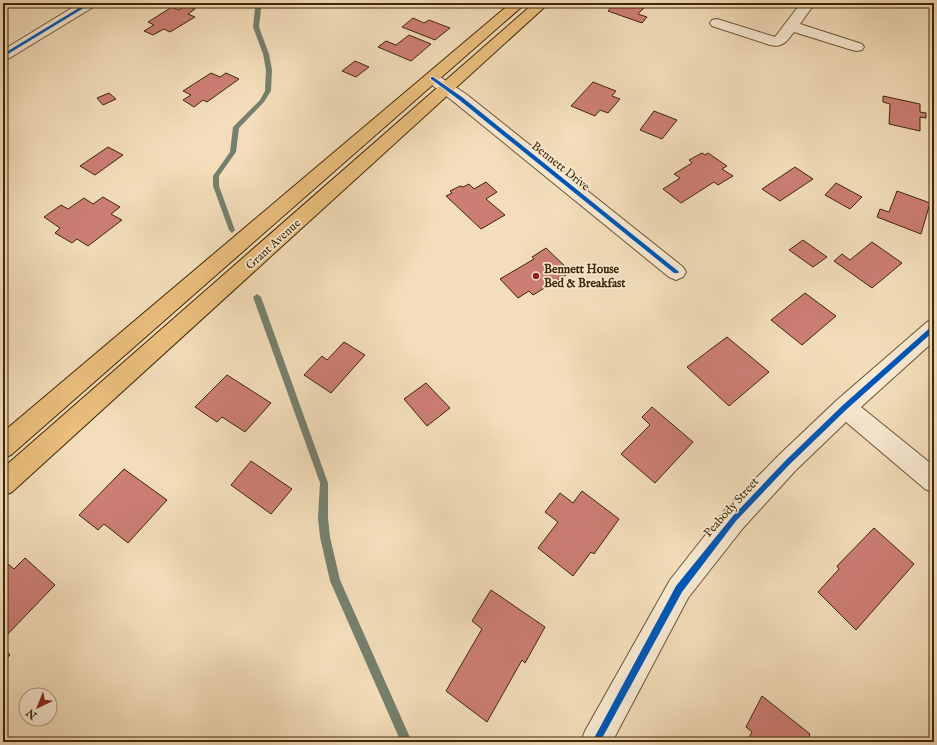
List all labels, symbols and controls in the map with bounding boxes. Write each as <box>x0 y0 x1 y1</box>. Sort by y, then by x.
street label: Bennett Drive <box>529 138 593 195</box>
street label: Grant Avenue <box>243 215 304 273</box>
place label: Bennett House Bed & Breakfast <box>544 262 626 291</box>
marker: Bennett House Bed & Breakfast <box>531 271 541 281</box>
street label: Peabody Street <box>701 474 762 540</box>
north arrow <box>18 687 58 727</box>
text: N <box>23 705 41 723</box>

